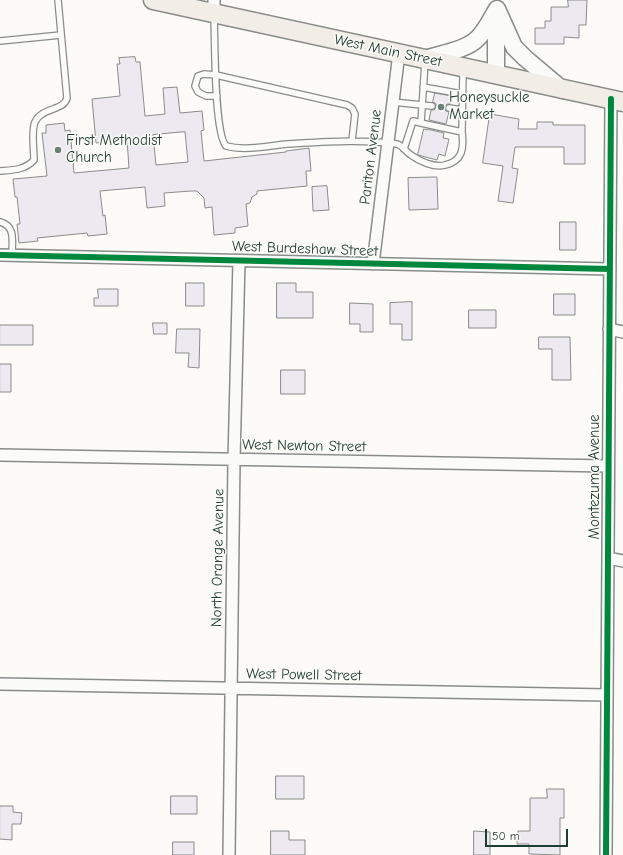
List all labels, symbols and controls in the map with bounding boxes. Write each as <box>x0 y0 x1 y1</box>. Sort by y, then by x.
street label: West Main Street <box>333 31 443 71</box>
place label: Honeysuckle Market <box>449 89 529 124</box>
marker: Honeysuckle Market <box>436 102 446 112</box>
street label: Pariton Avenue <box>356 108 386 206</box>
place label: First Methodist Church <box>66 132 162 167</box>
marker: First Methodist Church <box>53 145 63 155</box>
street label: West Burdeshaw Street <box>231 237 379 261</box>
street label: Montezuma Avenue <box>586 414 604 540</box>
street label: West Newton Street <box>242 436 366 456</box>
street label: North Orange Avenue <box>208 489 228 627</box>
street label: West Powell Street <box>246 665 362 685</box>
scale bar <box>487 821 570 847</box>
text: 50 m <box>492 829 520 843</box>

